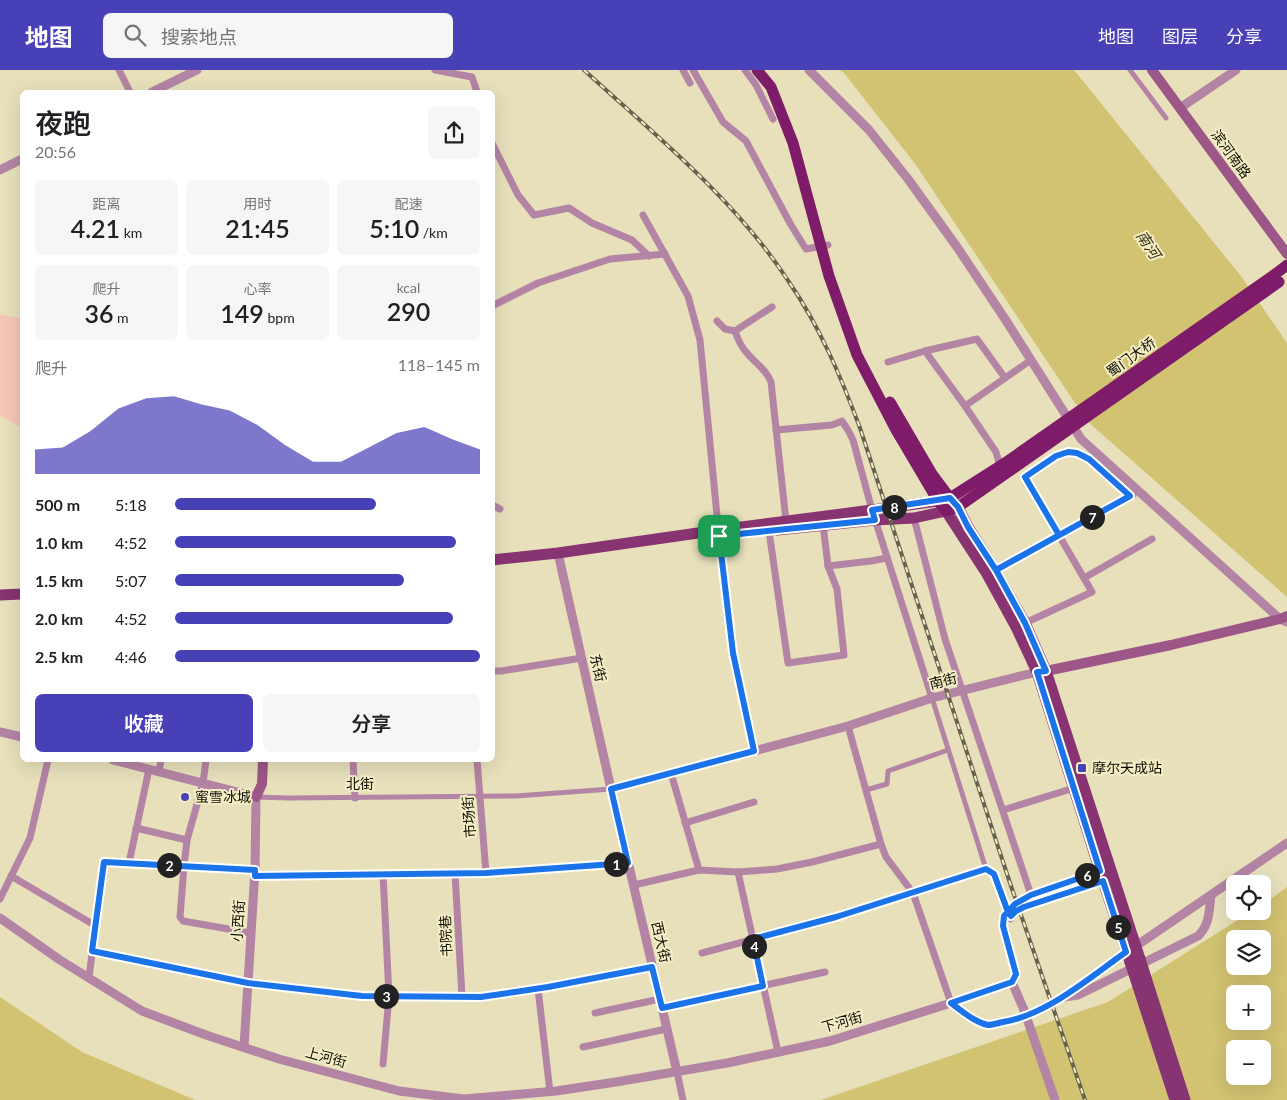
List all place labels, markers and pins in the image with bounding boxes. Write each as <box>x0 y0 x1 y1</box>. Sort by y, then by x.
pin: 8 <box>882 494 906 520</box>
pin: 7 <box>1080 504 1104 530</box>
pin <box>698 515 740 557</box>
place label: 摩尔天成站 <box>1092 759 1162 776</box>
marker: 摩尔天成站 <box>1076 762 1088 774</box>
place label: 蜜雪冰城 <box>195 788 251 805</box>
marker: 蜜雪冰城 <box>179 791 191 803</box>
pin: 2 <box>156 852 182 878</box>
pin: 1 <box>604 852 628 876</box>
pin: 6 <box>1074 862 1100 888</box>
pin: 5 <box>1106 914 1130 940</box>
pin: 4 <box>742 934 766 958</box>
pin: 3 <box>374 984 398 1008</box>

